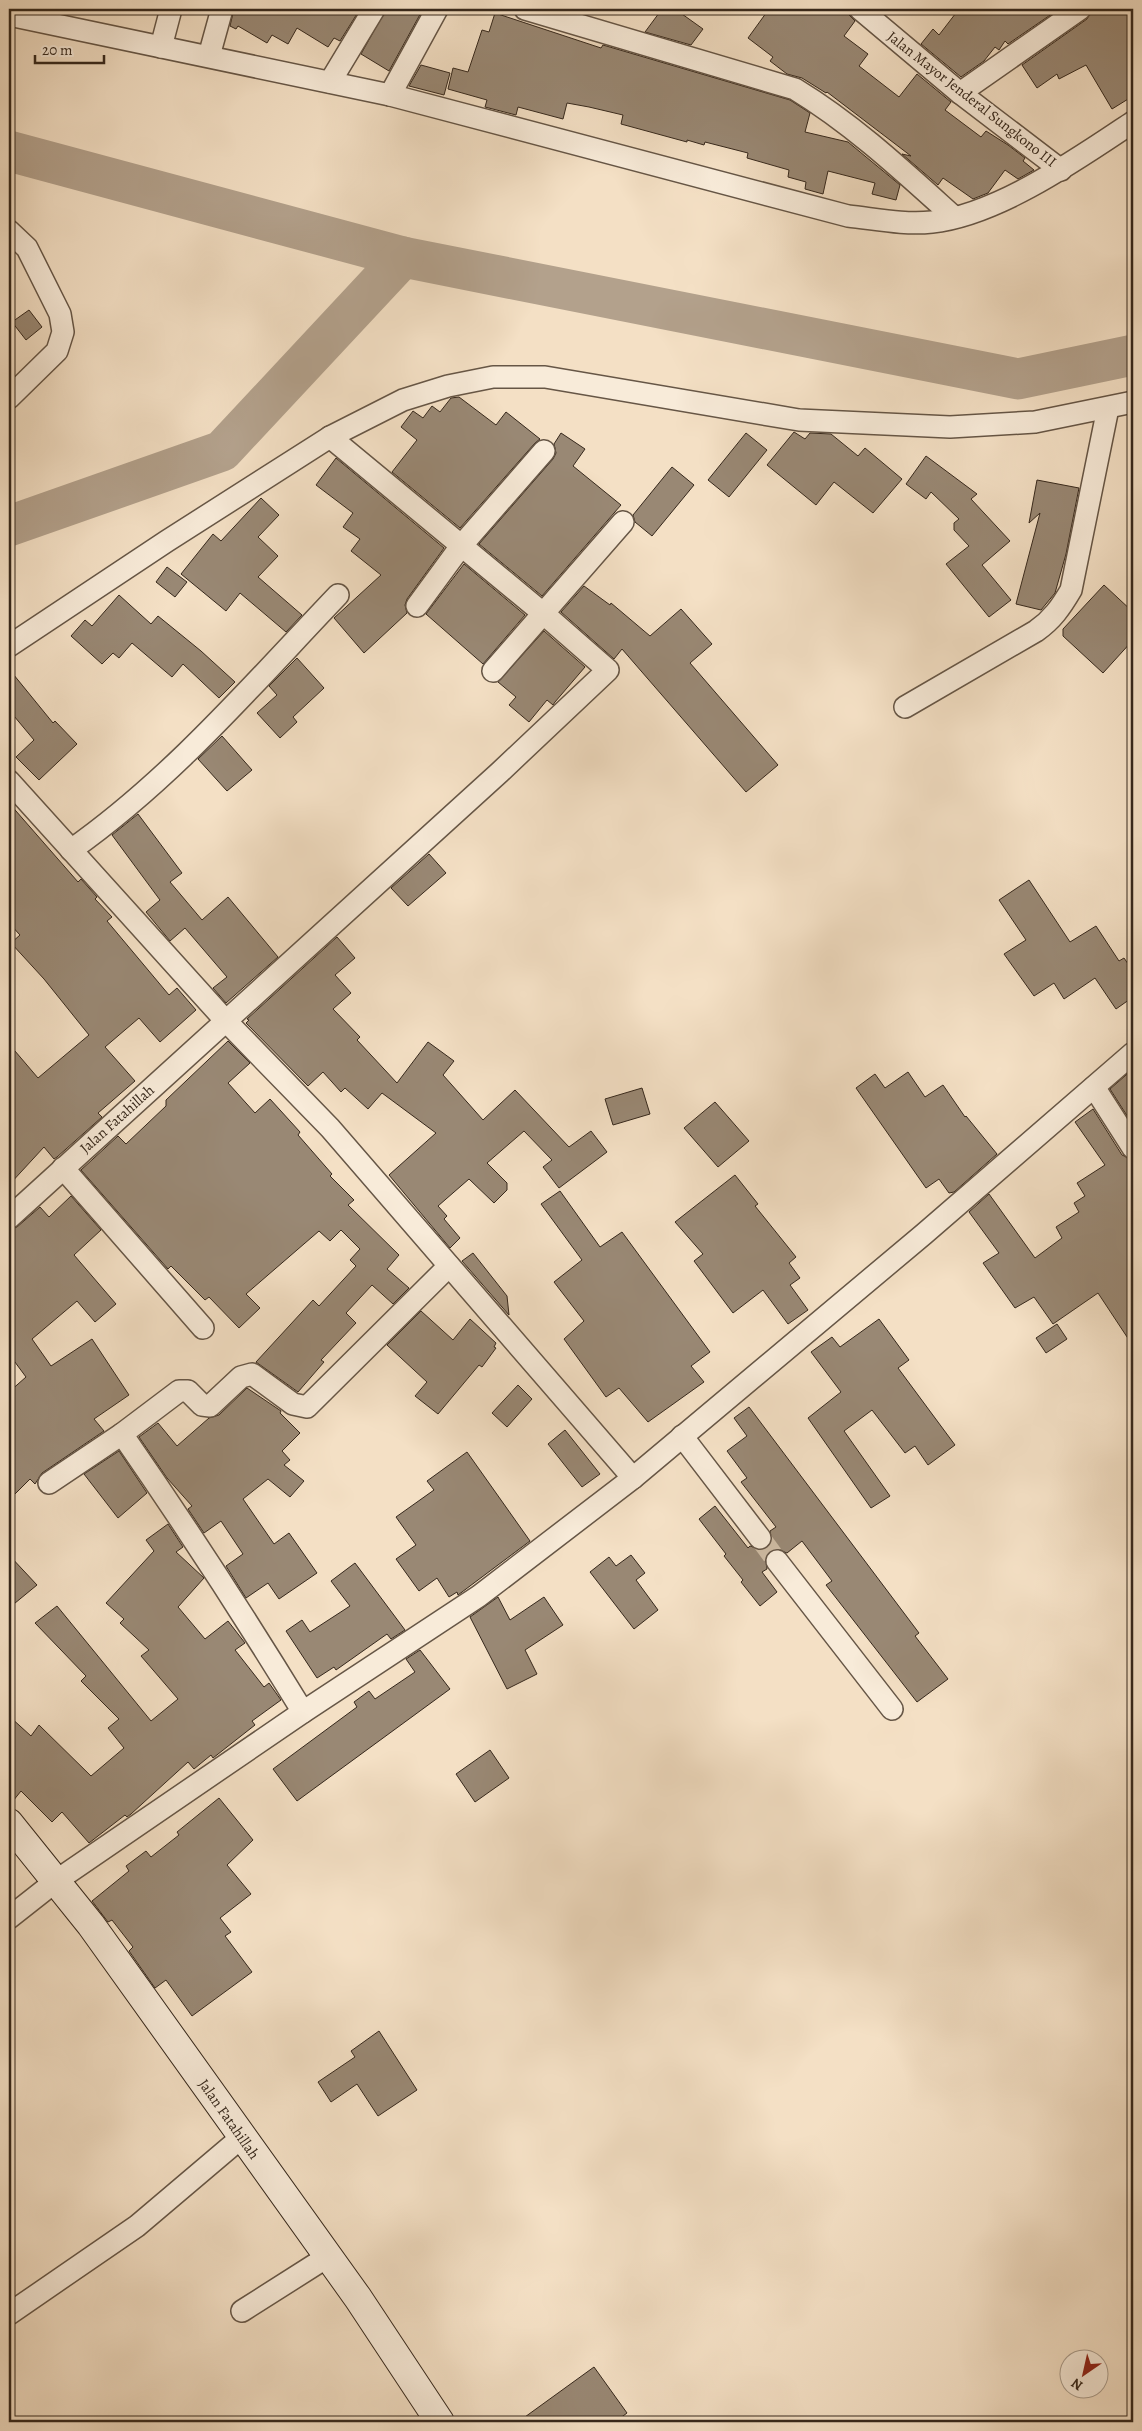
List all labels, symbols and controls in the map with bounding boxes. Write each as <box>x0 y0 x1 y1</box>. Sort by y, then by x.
street label: Jalan Mayor Jenderal Sungkono III <box>883 27 1061 171</box>
scale bar <box>35 32 104 64</box>
text: 20 m <box>42 40 73 60</box>
street label: Jalan Fatahillah <box>75 1080 159 1158</box>
street label: Jalan Fatahillah <box>194 2075 264 2163</box>
north arrow <box>1060 2348 1110 2398</box>
text: N <box>1067 2374 1087 2395</box>

